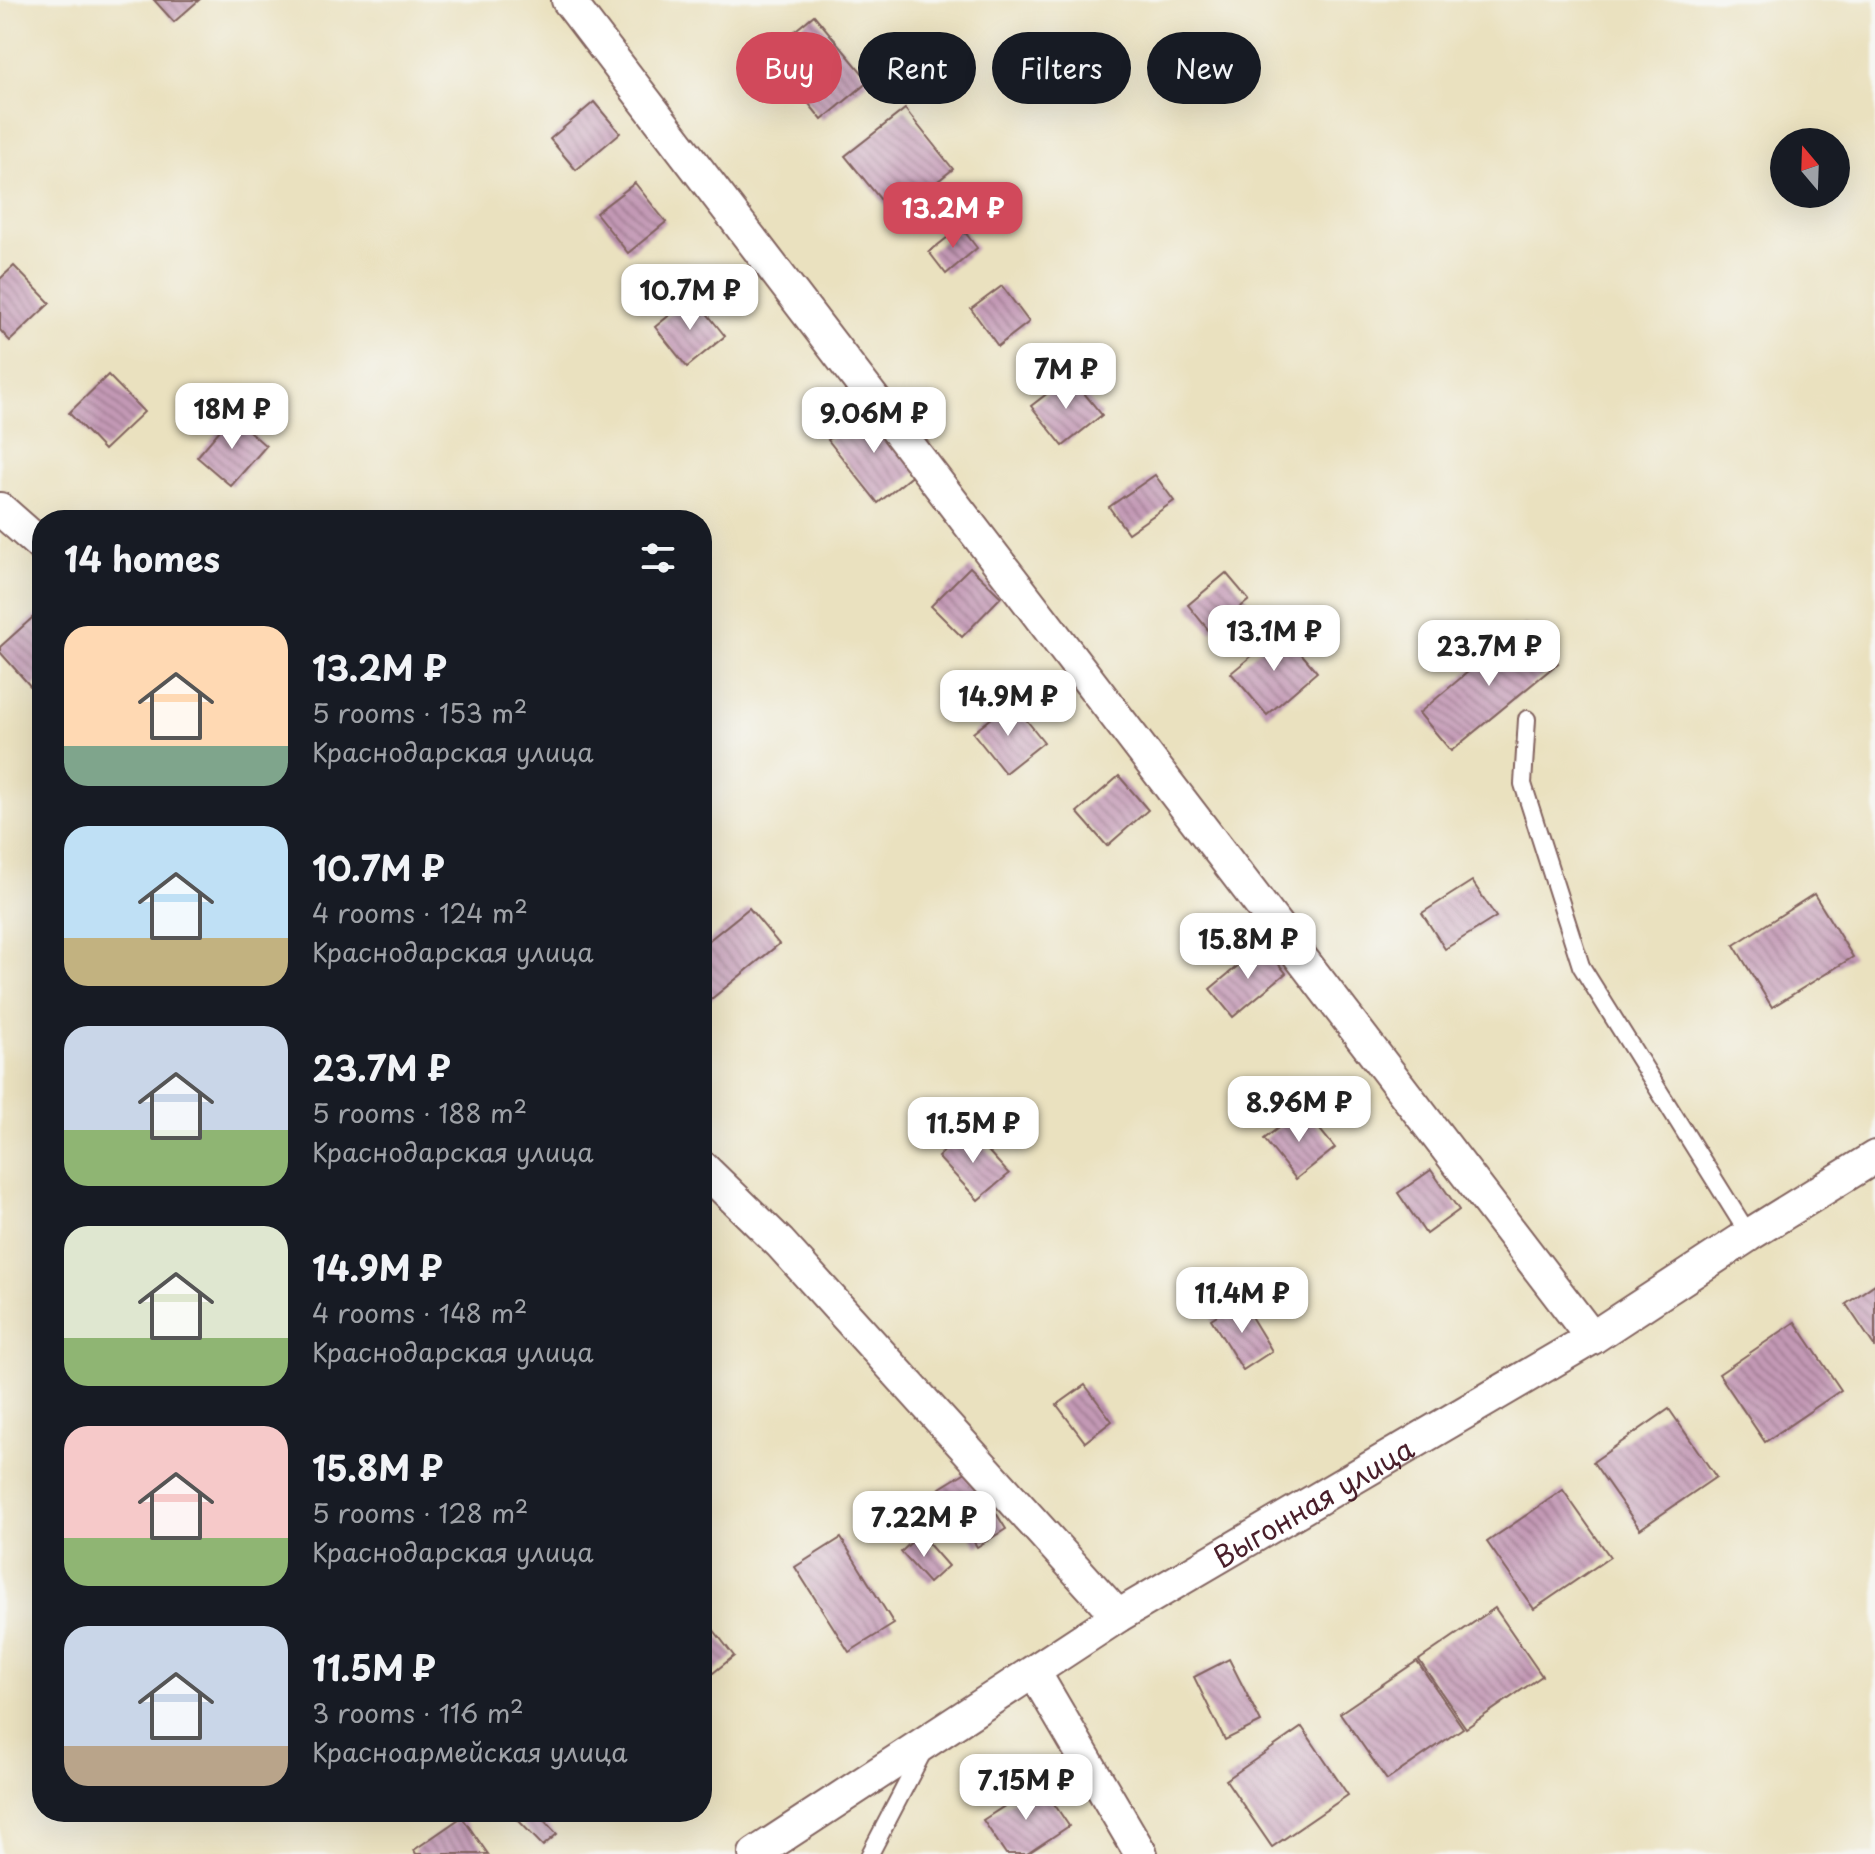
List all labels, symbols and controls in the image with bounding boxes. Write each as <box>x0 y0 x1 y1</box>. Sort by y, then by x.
chip: Buy <box>736 32 842 104</box>
chip: Rent <box>858 32 976 104</box>
chip: Filters <box>992 32 1131 104</box>
chip: New <box>1147 32 1261 104</box>
north arrow <box>1770 128 1850 208</box>
map controls <box>1770 128 1850 208</box>
pin: 13.2M ₽ <box>879 182 1027 250</box>
text: 13.2M ₽ <box>901 188 1005 227</box>
pin: 10.7M ₽ <box>616 264 764 332</box>
text: 10.7M ₽ <box>639 270 741 309</box>
pin: 7M ₽ <box>1019 343 1113 411</box>
text: 7M ₽ <box>1034 349 1098 388</box>
pin: 18M ₽ <box>176 383 288 451</box>
pin: 9.06M ₽ <box>800 387 948 455</box>
text: 18M ₽ <box>193 389 271 428</box>
text: 9.06M ₽ <box>820 393 928 432</box>
text: 14 homes <box>64 532 220 584</box>
icon: filters <box>636 536 680 580</box>
pin: 13.1M ₽ <box>1200 605 1348 673</box>
text: 13.1M ₽ <box>1226 611 1322 650</box>
pin: 23.7M ₽ <box>1415 620 1563 688</box>
text: 23.7M ₽ <box>1436 626 1542 665</box>
text: 13.2M ₽ <box>312 641 447 693</box>
icon: home <box>128 658 224 754</box>
pin: 14.9M ₽ <box>934 670 1082 738</box>
text: 14.9M ₽ <box>958 676 1058 715</box>
text: 5 rooms · 153 m² <box>312 693 527 732</box>
text: Краснодарская улица <box>312 732 594 771</box>
text: 10.7M ₽ <box>312 841 445 893</box>
icon: home <box>128 858 224 954</box>
text: 4 rooms · 124 m² <box>312 893 528 932</box>
pin: 15.8M ₽ <box>1174 913 1322 981</box>
text: 15.8M ₽ <box>1198 919 1298 958</box>
text: Краснодарская улица <box>312 932 594 971</box>
text: 23.7M ₽ <box>312 1041 451 1093</box>
icon: home <box>128 1058 224 1154</box>
pin: 8.96M ₽ <box>1225 1076 1373 1144</box>
text: 8.96M ₽ <box>1246 1082 1352 1121</box>
text: 5 rooms · 188 m² <box>312 1093 527 1132</box>
pin: 11.5M ₽ <box>899 1097 1047 1165</box>
text: 11.5M ₽ <box>926 1103 1020 1142</box>
text: Краснодарская улица <box>312 1132 594 1171</box>
text: 14.9M ₽ <box>312 1241 443 1293</box>
icon: home <box>128 1258 224 1354</box>
pin: 11.4M ₽ <box>1168 1267 1316 1335</box>
text: 11.4M ₽ <box>1194 1273 1290 1312</box>
text: 4 rooms · 148 m² <box>312 1293 527 1332</box>
text: Краснодарская улица <box>312 1332 594 1371</box>
street label: Выгонная улица <box>1204 1426 1422 1577</box>
text: 15.8M ₽ <box>312 1441 443 1493</box>
icon: home <box>128 1458 224 1554</box>
pin: 7.22M ₽ <box>850 1491 998 1559</box>
text: 5 rooms · 128 m² <box>312 1493 528 1532</box>
text: 7.22M ₽ <box>871 1497 977 1536</box>
text: Краснодарская улица <box>312 1532 594 1571</box>
text: 11.5M ₽ <box>312 1641 436 1693</box>
icon: home <box>128 1658 224 1754</box>
text: 3 rooms · 116 m² <box>312 1693 524 1732</box>
text: Красноармейская улица <box>312 1732 627 1771</box>
pin: 7.15M ₽ <box>952 1754 1100 1822</box>
text: 7.15M ₽ <box>978 1760 1074 1799</box>

